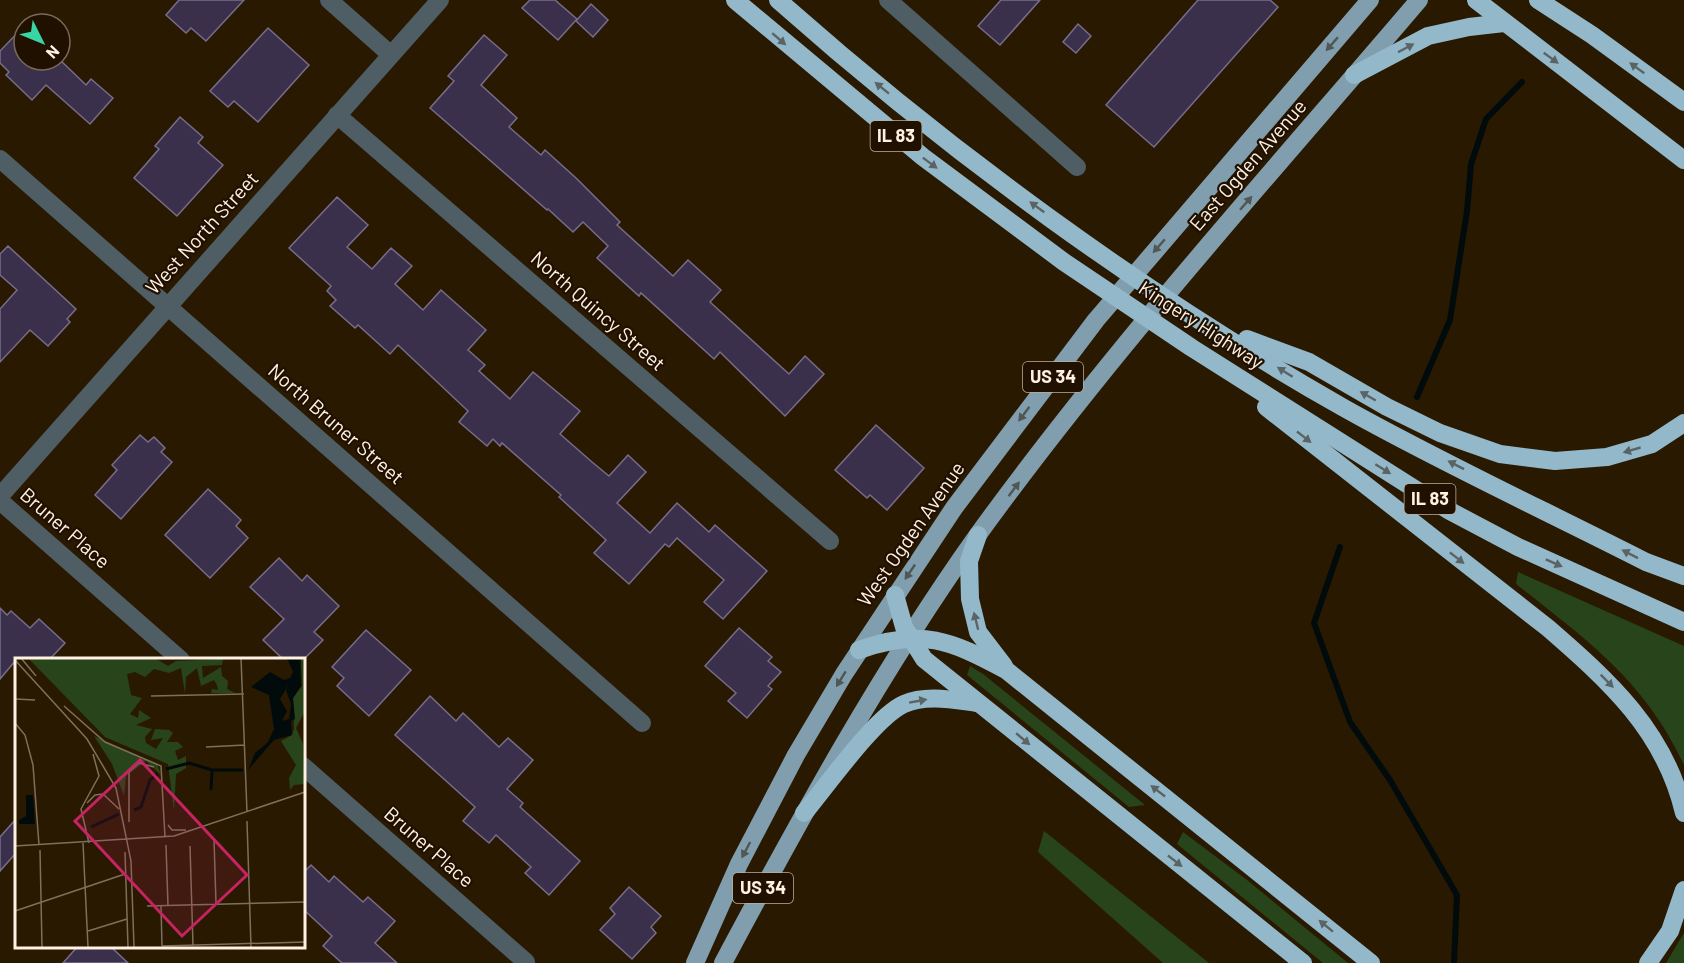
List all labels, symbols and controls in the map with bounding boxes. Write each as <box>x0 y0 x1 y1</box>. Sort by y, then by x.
north arrow <box>12 12 72 72</box>
one-way arrow <box>772 32 787 45</box>
one-way arrow <box>1326 36 1339 52</box>
text: N <box>43 42 64 63</box>
one-way arrow <box>1398 43 1415 53</box>
one-way arrow <box>1543 52 1559 64</box>
one-way arrow <box>1629 62 1644 74</box>
one-way arrow <box>875 82 890 94</box>
street label: East Ogden Avenue <box>1184 94 1311 235</box>
road number: IL 83 <box>870 121 922 151</box>
one-way arrow <box>922 156 937 168</box>
street label: West North Street <box>140 166 263 299</box>
one-way arrow <box>1239 196 1252 211</box>
one-way arrow <box>1029 201 1045 213</box>
one-way arrow <box>1153 238 1166 254</box>
street label: North Quincy Street <box>527 245 671 375</box>
street label: Kingery Highway <box>1135 275 1268 373</box>
street label: North Bruner Street <box>264 358 409 489</box>
road number: US 34 <box>1023 362 1083 392</box>
one-way arrow <box>1277 366 1293 377</box>
one-way arrow <box>1359 391 1376 401</box>
one-way arrow <box>1019 407 1031 422</box>
one-way arrow <box>1296 430 1312 443</box>
one-way arrow <box>1623 446 1641 455</box>
street label: West Ogden Avenue <box>851 457 969 610</box>
one-way arrow <box>1448 460 1465 470</box>
one-way arrow <box>1375 464 1392 475</box>
one-way arrow <box>1007 481 1019 496</box>
street label: Bruner Place <box>16 482 115 573</box>
road number: IL 83 <box>1404 484 1456 514</box>
one-way arrow <box>1621 549 1639 559</box>
one-way arrow <box>1449 551 1464 563</box>
one-way arrow <box>1545 559 1562 568</box>
one-way arrow <box>904 564 916 580</box>
one-way arrow <box>970 612 980 630</box>
inset map <box>15 658 304 948</box>
one-way arrow <box>835 671 846 687</box>
one-way arrow <box>1600 674 1614 689</box>
one-way arrow <box>909 696 928 705</box>
one-way arrow <box>1015 733 1031 746</box>
one-way arrow <box>1150 785 1165 797</box>
street label: Bruner Place <box>380 801 479 892</box>
one-way arrow <box>741 842 751 859</box>
one-way arrow <box>1167 855 1183 868</box>
road number: US 34 <box>733 873 793 903</box>
one-way arrow <box>1319 920 1334 933</box>

